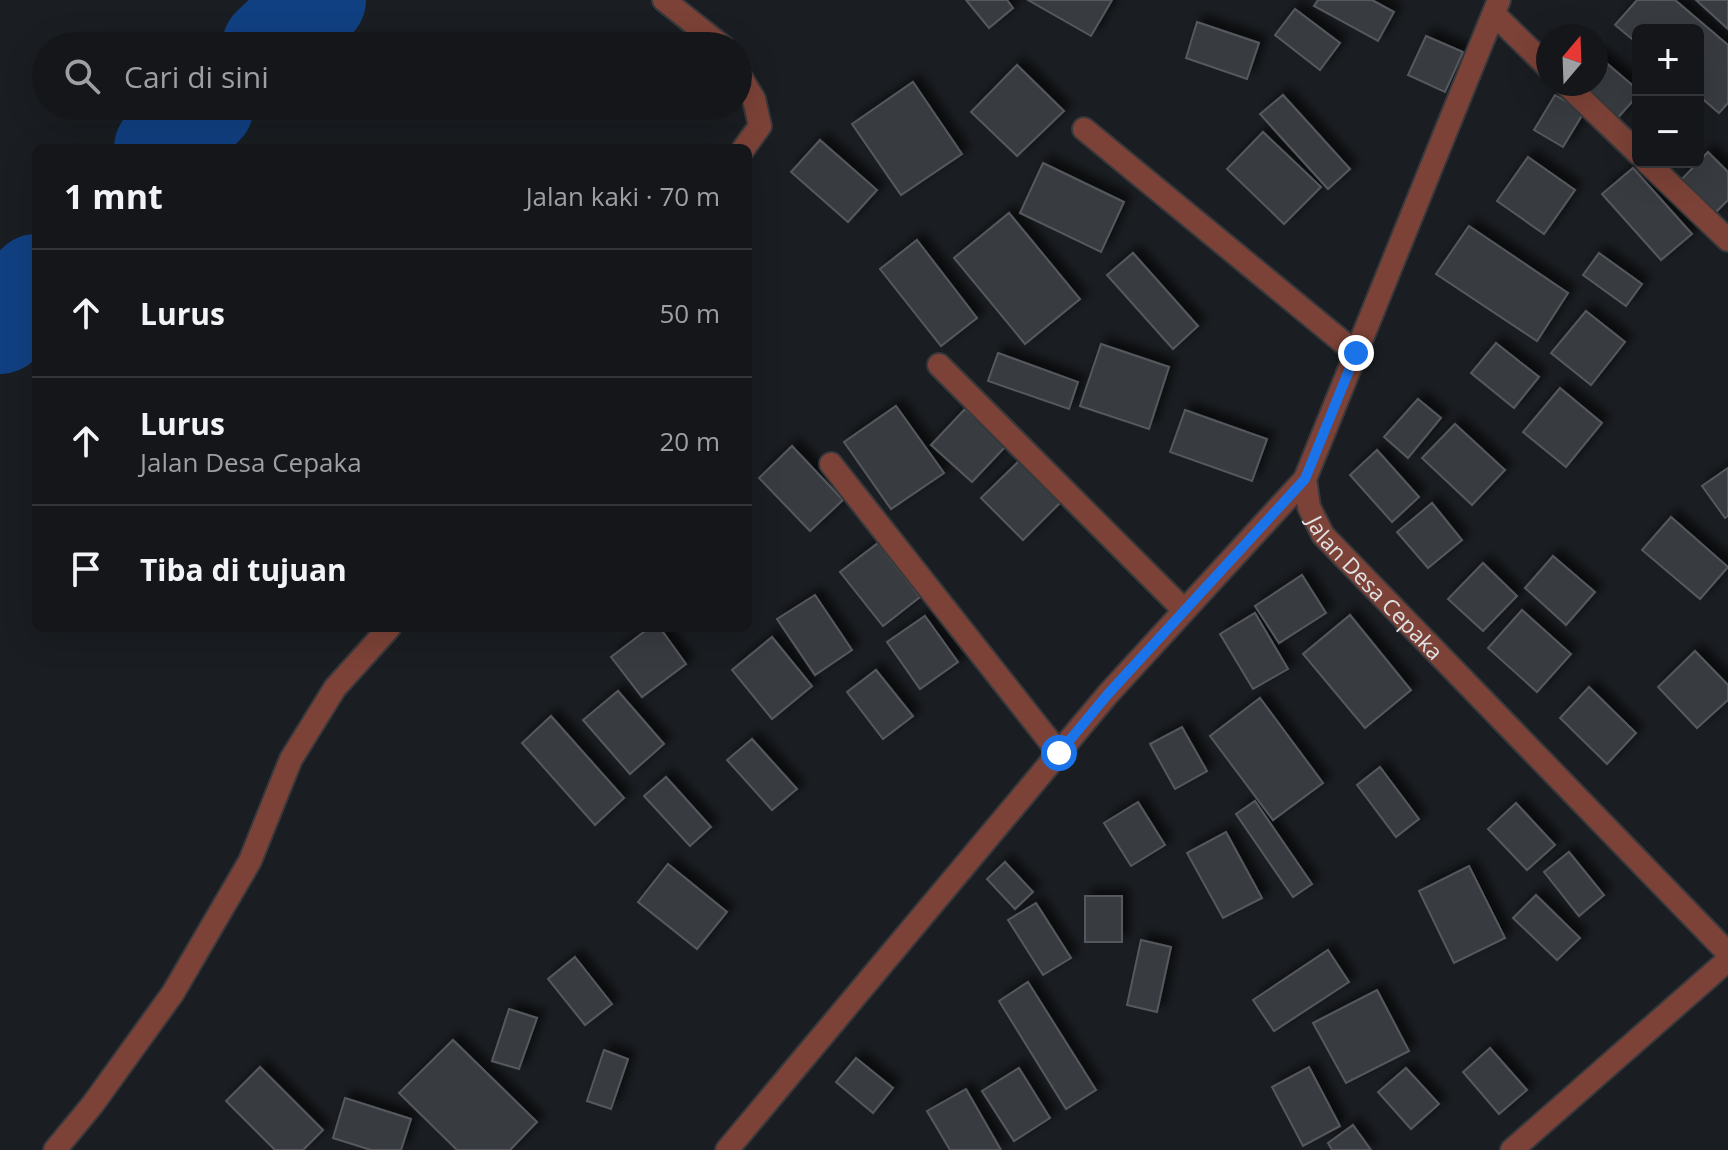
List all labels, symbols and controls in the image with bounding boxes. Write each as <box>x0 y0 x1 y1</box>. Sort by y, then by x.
north arrow <box>1536 24 1608 96</box>
map controls <box>1632 24 1704 168</box>
button: + <box>1632 24 1704 96</box>
search box <box>32 32 752 120</box>
icon: search <box>60 54 104 98</box>
text: Cari di sini <box>124 56 269 97</box>
button: − <box>1632 96 1704 168</box>
text: 1 mnt <box>64 173 163 219</box>
text: Jalan kaki · 70 m <box>526 178 720 214</box>
icon: ahead <box>64 291 108 335</box>
text: Lurus <box>140 293 225 334</box>
text: 50 m <box>659 295 720 331</box>
route end <box>1338 335 1374 371</box>
text: Lurus <box>140 403 225 444</box>
icon: ahead <box>64 419 108 463</box>
text: 20 m <box>659 423 720 459</box>
text: Jalan Desa Cepaka <box>140 444 362 480</box>
street label: Jalan Desa Cepaka <box>1300 508 1450 666</box>
icon: arrive <box>64 547 108 591</box>
text: Tiba di tujuan <box>140 549 347 590</box>
route start <box>1041 735 1077 771</box>

